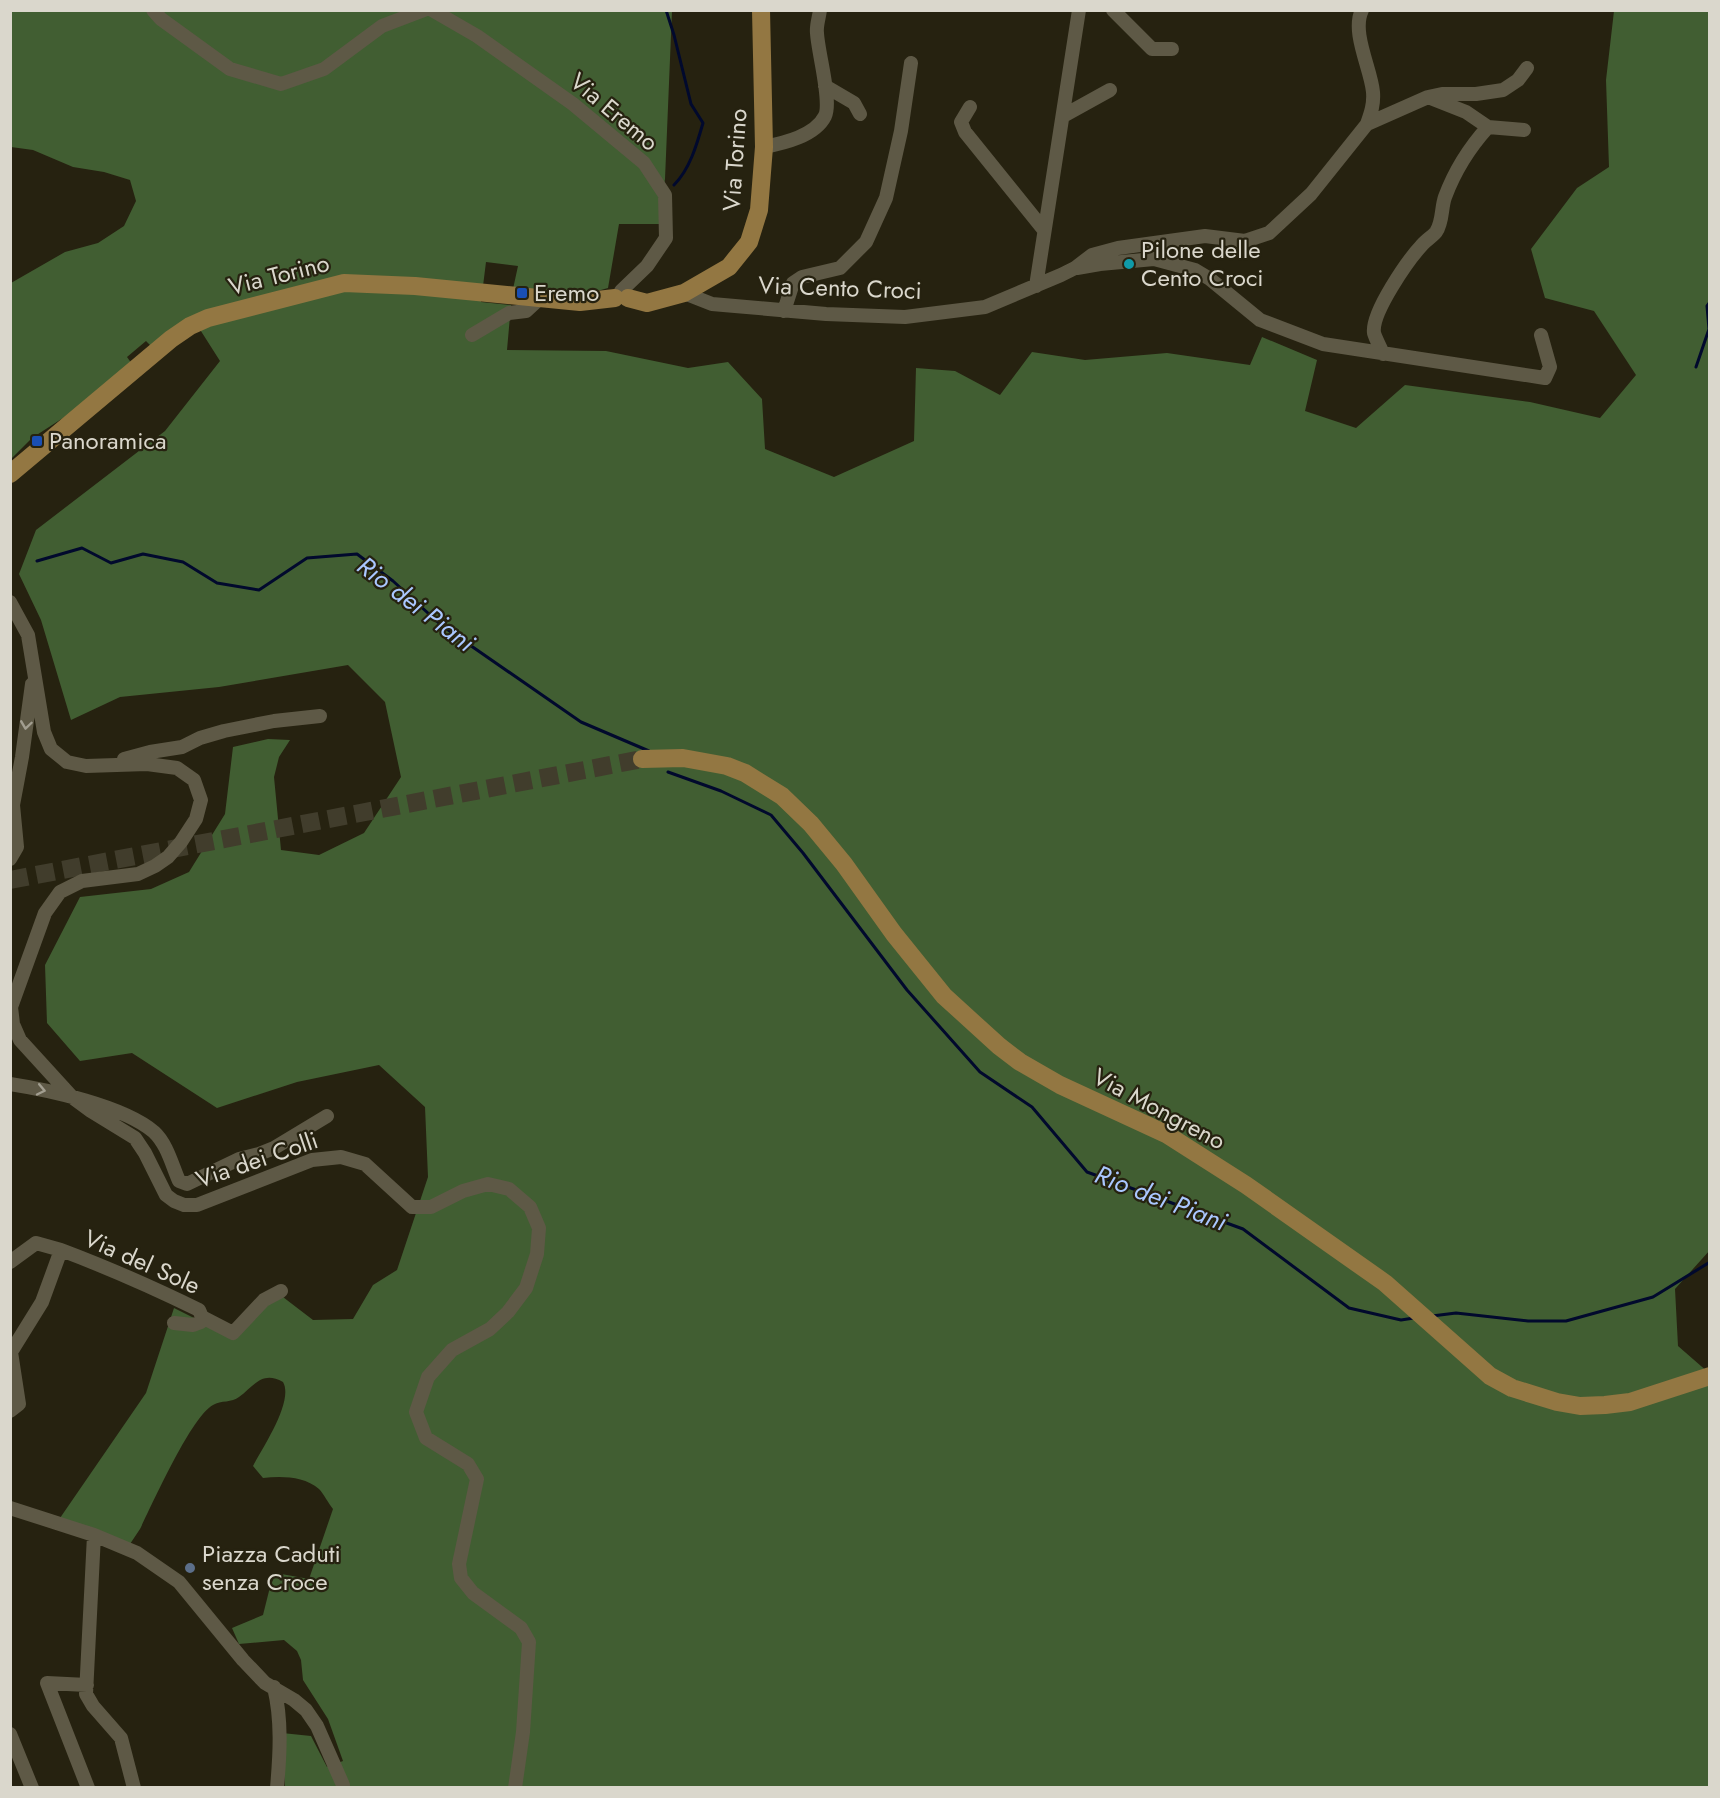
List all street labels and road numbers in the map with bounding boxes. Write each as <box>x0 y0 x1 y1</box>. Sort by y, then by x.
street label: Via Eremo <box>562 64 666 159</box>
street label: Via Torino <box>713 107 756 212</box>
street label: Via Torino <box>225 245 333 304</box>
street label: Via Cento Croci <box>758 267 922 308</box>
street label: Via Mongreno <box>1087 1059 1232 1158</box>
street label: Via dei Colli <box>191 1122 323 1197</box>
street label: Via del Sole <box>79 1220 206 1303</box>

